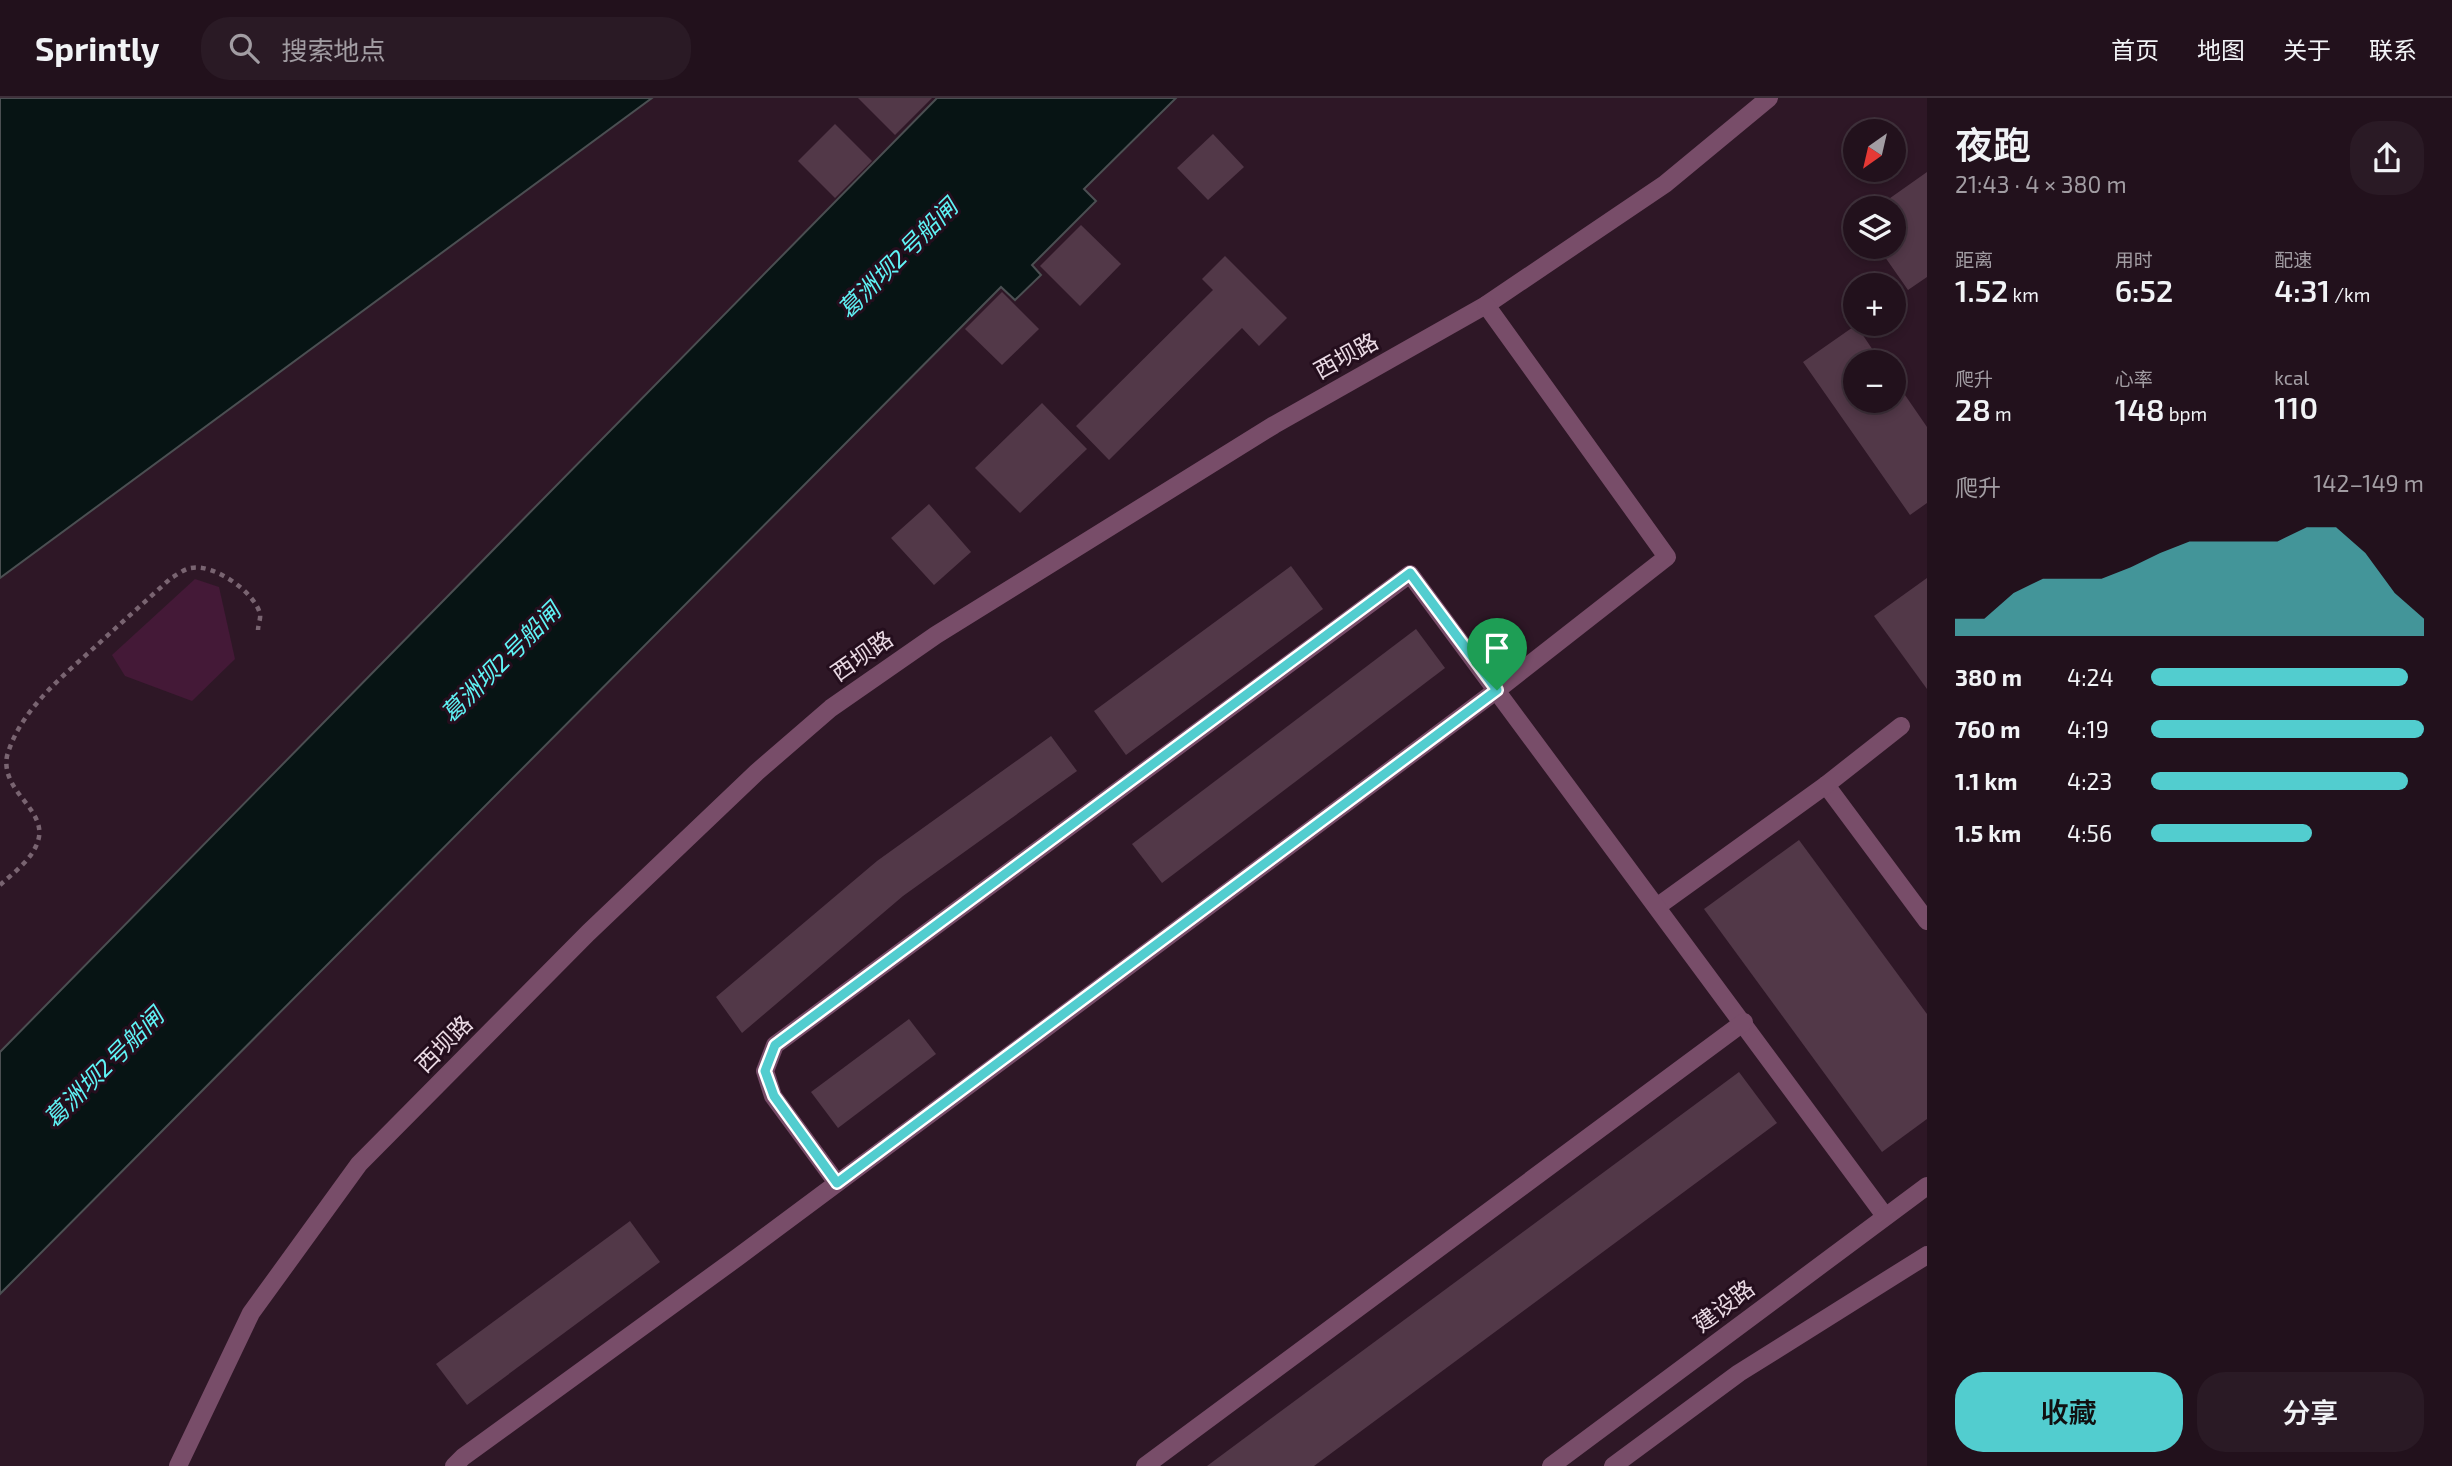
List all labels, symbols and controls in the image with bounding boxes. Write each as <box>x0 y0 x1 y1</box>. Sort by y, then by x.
search box <box>201 17 691 80</box>
text: Sprintly <box>35 28 159 68</box>
icon: search <box>225 29 263 67</box>
text: 搜索地点 <box>281 34 385 65</box>
text: 首页 <box>2111 35 2159 64</box>
text: 地图 <box>2197 35 2245 64</box>
text: 关于 <box>2283 35 2331 64</box>
text: 联系 <box>2369 35 2417 64</box>
north arrow <box>1843 119 1906 182</box>
map controls <box>1843 119 1906 413</box>
text: 夜跑 <box>1955 121 2031 167</box>
button: share <box>2350 121 2424 195</box>
text: 21:43 · 4 × 380 m <box>1955 170 2127 198</box>
water label: 葛洲坝2号船闸 <box>831 190 965 324</box>
button: layers <box>1843 196 1906 259</box>
text: 距离 <box>1955 248 1993 271</box>
text: 用时 <box>2115 248 2153 271</box>
text: 配速 <box>2274 248 2312 271</box>
text: 1.52 <box>1955 272 2008 308</box>
text: 6:52 <box>2115 272 2173 308</box>
text: 4:31 <box>2274 272 2330 308</box>
button: + <box>1843 273 1906 336</box>
text: km <box>2008 283 2039 306</box>
text: /km <box>2330 283 2370 306</box>
street label: 西坝路 <box>1309 326 1382 384</box>
button: − <box>1843 350 1906 413</box>
text: kcal <box>2274 366 2309 389</box>
text: 爬升 <box>1955 367 1993 390</box>
text: 心率 <box>2115 367 2153 390</box>
text: 110 <box>2274 389 2318 425</box>
text: 28 <box>1955 391 1991 427</box>
text: 148 <box>2115 391 2165 427</box>
text: m <box>1991 402 2012 425</box>
text: bpm <box>2165 402 2207 425</box>
text: 142–149 m <box>2313 469 2424 497</box>
text: 爬升 <box>1955 473 2001 501</box>
water label: 葛洲坝2号船闸 <box>434 594 568 728</box>
pin <box>1467 618 1527 690</box>
street label: 西坝路 <box>825 624 898 686</box>
icon: arrive <box>1478 629 1516 667</box>
text: 380 m <box>1955 663 2022 691</box>
text: 4:24 <box>2067 663 2114 691</box>
text: 760 m <box>1955 715 2020 743</box>
text: 4:19 <box>2067 715 2109 743</box>
text: 1.1 km <box>1955 767 2018 795</box>
text: 4:23 <box>2067 767 2112 795</box>
text: 1.5 km <box>1955 819 2021 847</box>
text: 4:56 <box>2067 819 2112 847</box>
water label: 葛洲坝2号船闸 <box>37 999 171 1133</box>
street label: 西坝路 <box>409 1009 478 1078</box>
street label: 建设路 <box>1687 1273 1759 1337</box>
button: 收藏 <box>1955 1372 2183 1452</box>
button: 分享 <box>2197 1372 2424 1452</box>

